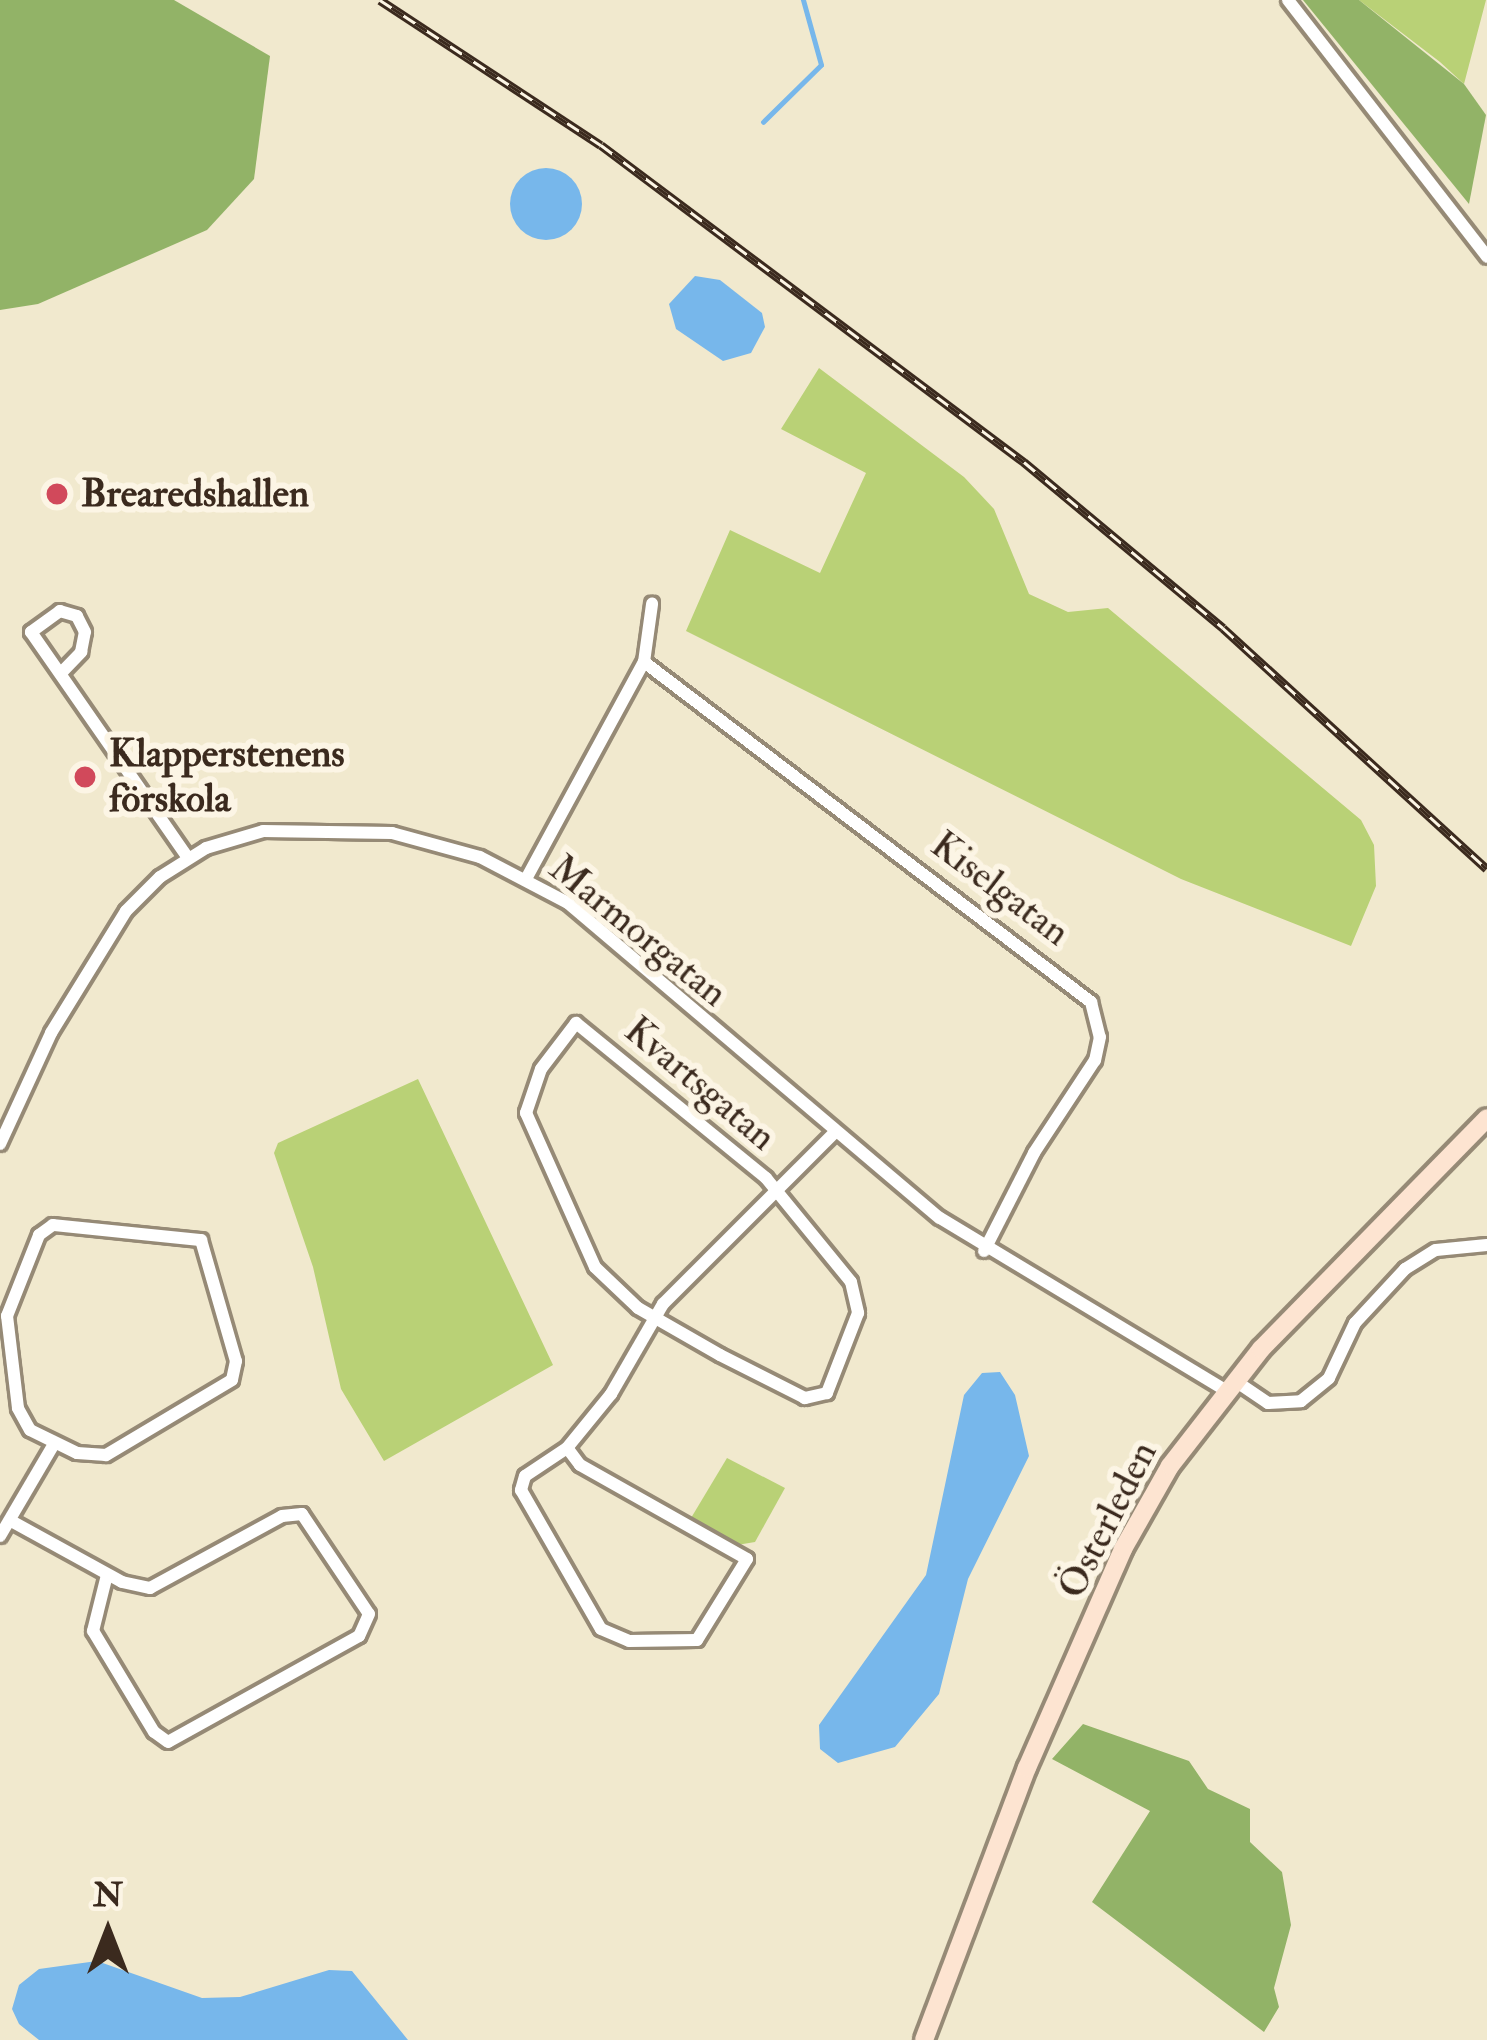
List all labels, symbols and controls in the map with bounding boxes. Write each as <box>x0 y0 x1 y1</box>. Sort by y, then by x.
place label: Brearedshallen <box>81 471 309 517</box>
marker: Brearedshallen <box>44 481 70 507</box>
place label: Klapperstenens förskola <box>109 732 345 823</box>
marker: Klapperstenens förskola <box>72 764 98 790</box>
street label: Kiselgatan <box>922 822 1078 956</box>
street label: Marmorgatan <box>540 845 736 1017</box>
street label: Kvartsgatan <box>615 1007 785 1161</box>
street label: Österleden <box>1049 1434 1167 1606</box>
north arrow <box>48 1872 168 1992</box>
text: N <box>93 1875 123 1916</box>

